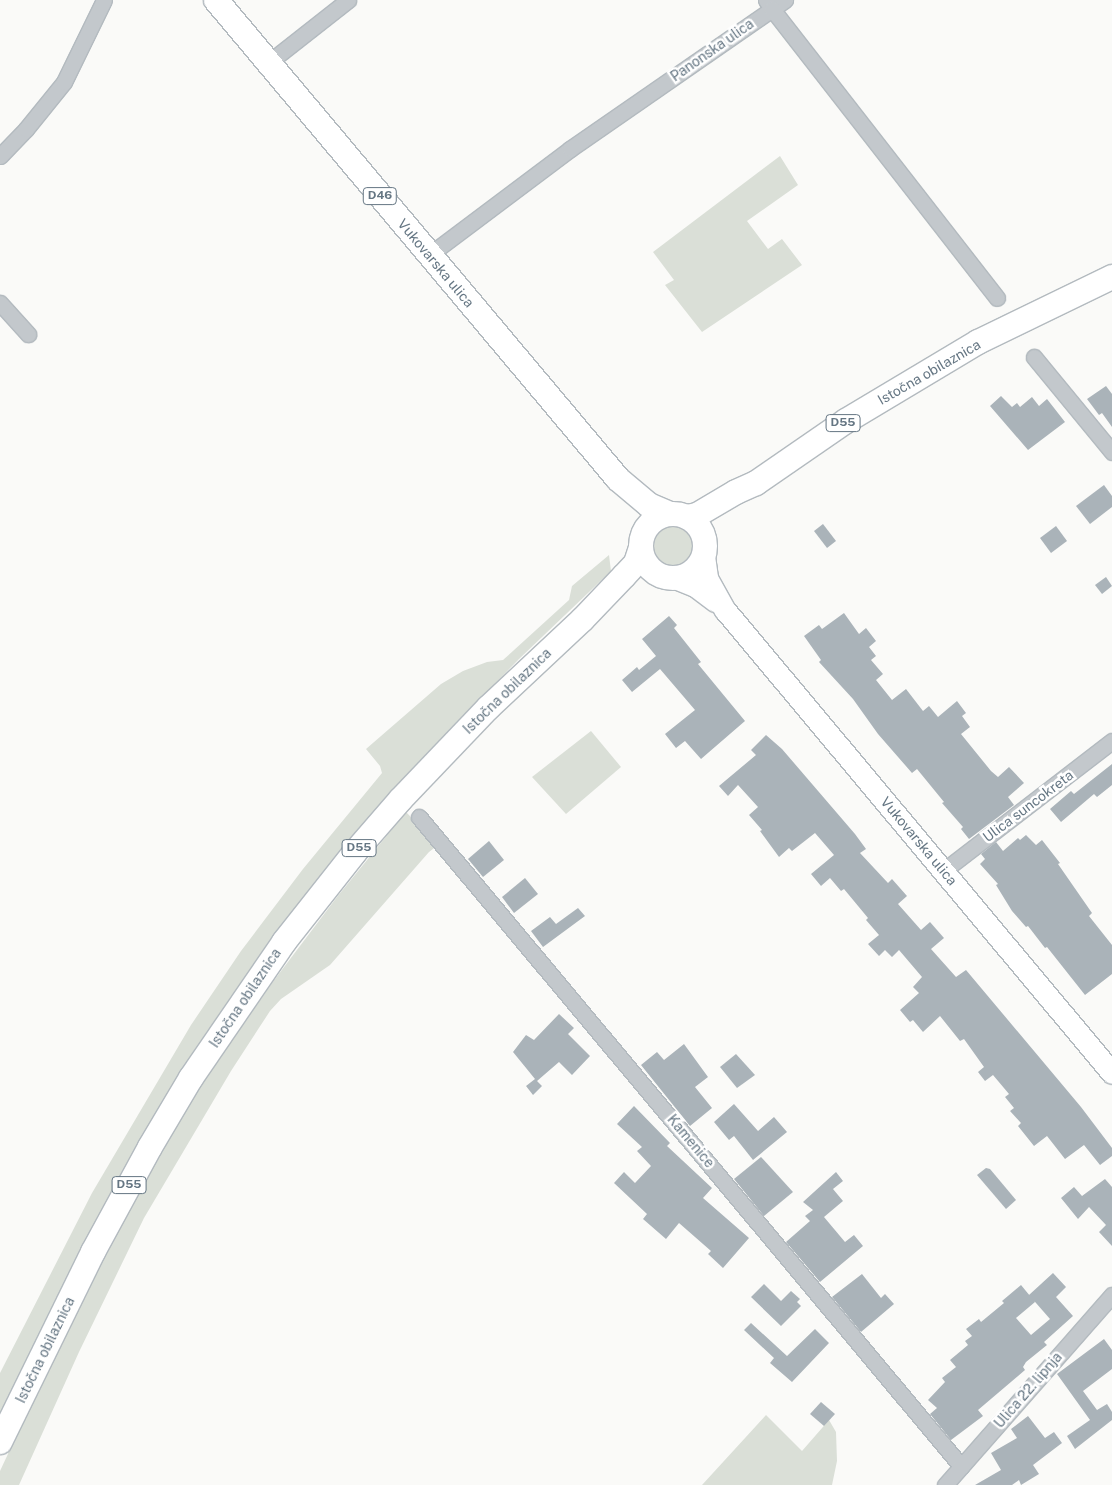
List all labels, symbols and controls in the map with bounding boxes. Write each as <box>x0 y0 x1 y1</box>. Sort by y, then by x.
street label: Panonska ulica <box>667 15 757 85</box>
road number: D46 <box>362 187 398 206</box>
street label: Vukovarska ulica <box>394 215 478 311</box>
street label: Istočna obilaznica <box>875 336 983 408</box>
road number: D55 <box>826 413 860 432</box>
street label: Istočna obilaznica <box>459 645 555 737</box>
street label: Ulica suncokreta <box>979 767 1077 845</box>
street label: Vukovarska ulica <box>877 793 961 889</box>
road number: D55 <box>342 838 376 858</box>
street label: Istočna obilaznica <box>206 945 284 1051</box>
street label: Kamenice <box>664 1111 718 1171</box>
road number: D55 <box>112 1176 146 1194</box>
street label: Istočna obilaznica <box>12 1294 78 1406</box>
street label: Ulica 22. lipnja <box>991 1349 1065 1431</box>

